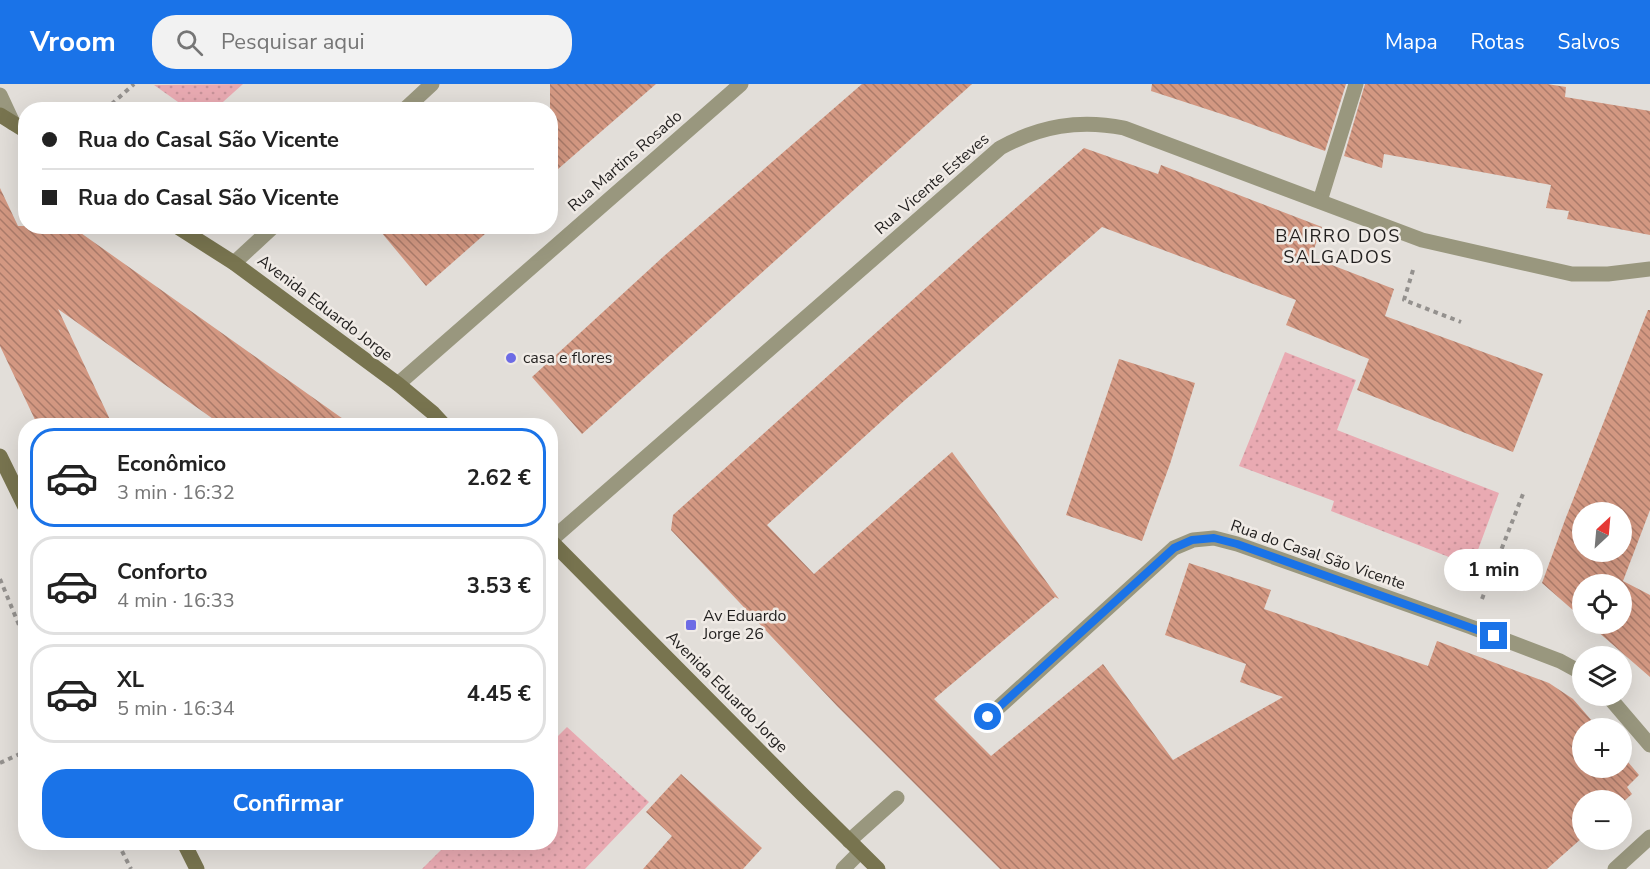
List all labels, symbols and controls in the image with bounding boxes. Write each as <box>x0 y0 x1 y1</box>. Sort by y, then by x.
search box <box>152 15 572 69</box>
text: Vroom <box>30 23 116 61</box>
icon: search <box>173 26 206 59</box>
text: Pesquisar aqui <box>221 27 365 57</box>
text: Mapa <box>1385 28 1438 56</box>
text: Rotas <box>1471 28 1525 56</box>
text: Salvos <box>1558 28 1620 56</box>
street label: Rua Martins Rosado <box>563 105 687 217</box>
text: Rua do Casal São Vicente <box>78 125 339 155</box>
street label: Rua Vicente Esteves <box>870 128 994 240</box>
text: Rua do Casal São Vicente <box>78 183 339 213</box>
district label: BAIRRO DOS SALGADOS <box>1275 224 1401 269</box>
street label: Avenida Eduardo Jorge <box>253 250 397 366</box>
place label: casa e flores <box>523 347 612 369</box>
marker: casa e flores <box>504 351 518 365</box>
text: Econômico <box>117 449 226 479</box>
icon: car <box>45 451 99 505</box>
text: 2.62 € <box>467 463 531 493</box>
text: 3 min · 16:32 <box>117 479 235 506</box>
north arrow <box>1572 502 1632 562</box>
map controls <box>1572 502 1632 850</box>
street label: Rua do Casal São Vicente <box>1228 515 1408 595</box>
callout: 1 min <box>1444 549 1544 591</box>
text: 1 min <box>1468 556 1519 583</box>
text: Conforto <box>117 557 207 587</box>
icon: car <box>45 559 99 613</box>
text: 3.53 € <box>467 571 531 601</box>
button: locate <box>1572 574 1632 634</box>
text: 4 min · 16:33 <box>117 587 235 614</box>
place label: Av Eduardo Jorge 26 <box>702 605 787 645</box>
marker: Av Eduardo Jorge 26 <box>684 618 698 632</box>
route end <box>1480 622 1507 649</box>
street label: Avenida Eduardo Jorge <box>661 626 793 758</box>
button: layers <box>1572 646 1632 706</box>
text: XL <box>117 665 144 695</box>
icon: car <box>45 667 99 721</box>
text: 4.45 € <box>467 679 531 709</box>
text: 5 min · 16:34 <box>117 695 235 722</box>
route start <box>974 703 1001 730</box>
button: + <box>1572 718 1632 778</box>
button: Confirmar <box>42 769 534 838</box>
button: − <box>1572 790 1632 850</box>

